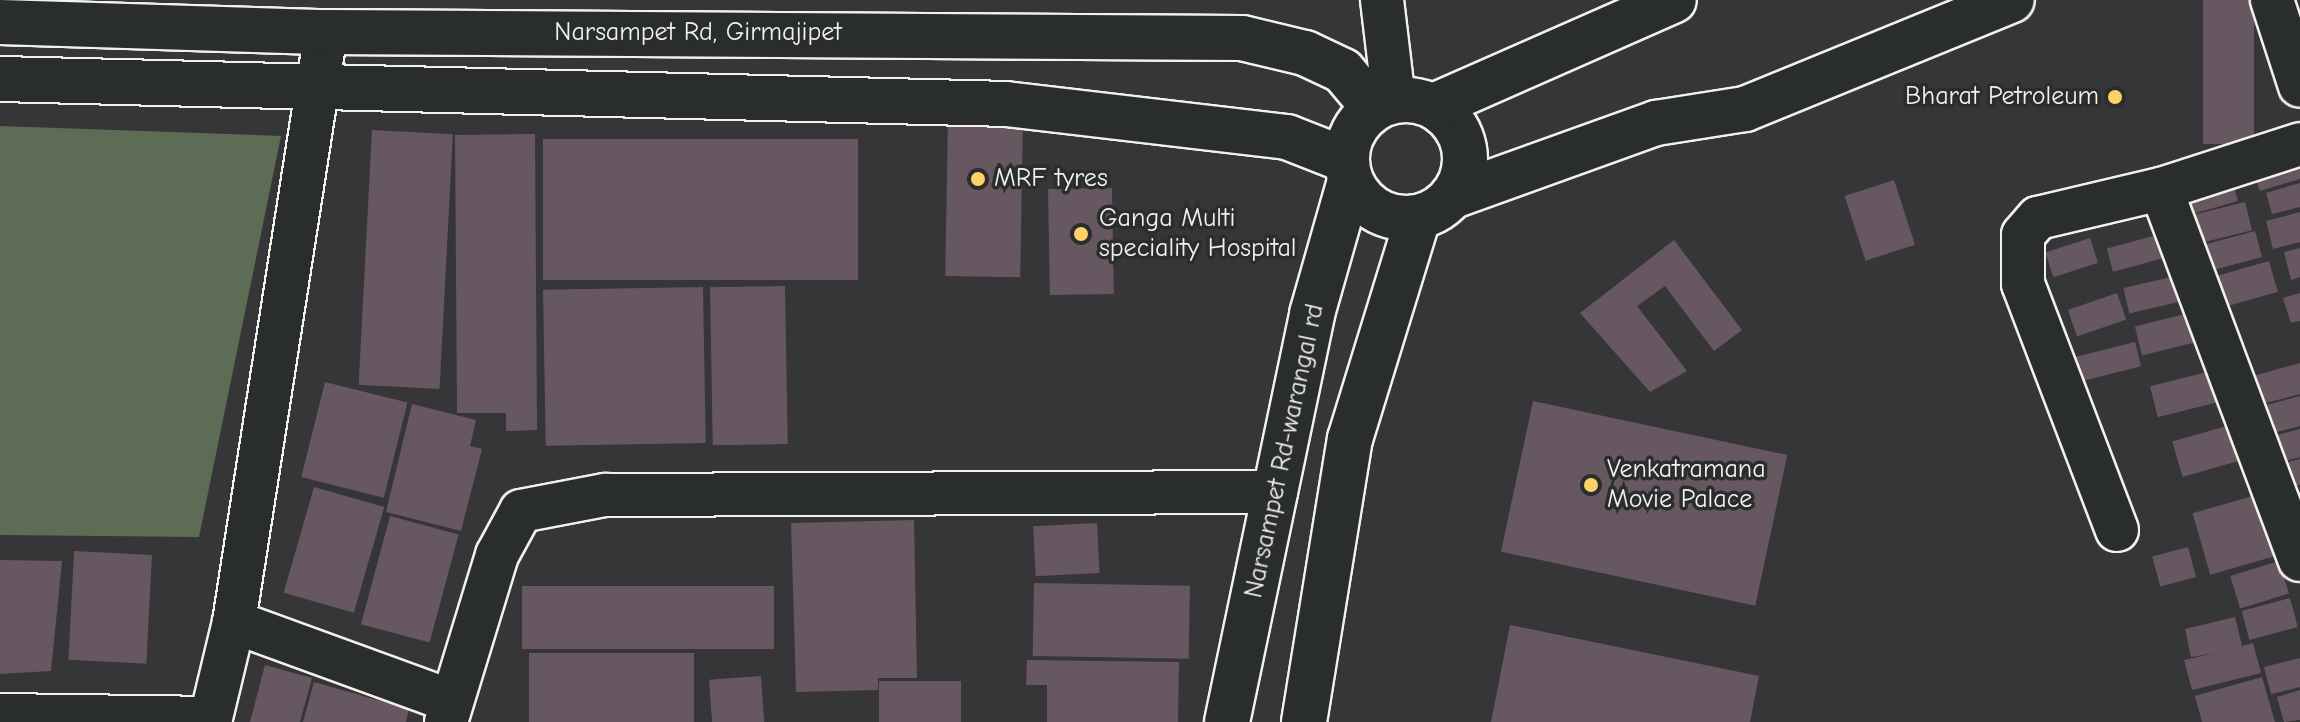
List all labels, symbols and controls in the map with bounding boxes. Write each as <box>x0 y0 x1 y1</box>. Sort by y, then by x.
street label: Narsampet Rd, Girmajipet <box>554 17 842 49</box>
place label: Bharat Petroleum <box>1905 81 2099 113</box>
marker: Bharat Petroleum <box>2106 88 2124 106</box>
place label: MRF tyres <box>994 163 1108 195</box>
marker: MRF tyres <box>969 170 987 188</box>
place label: Ganga Multi speciality Hospital <box>1099 203 1297 264</box>
marker: Ganga Multi speciality Hospital <box>1070 223 1092 245</box>
street label: Narsampet Rd-warangal rd <box>1239 301 1331 601</box>
place label: Venkatramana Movie Palace <box>1607 454 1766 516</box>
marker: Venkatramana Movie Palace <box>1582 476 1600 494</box>

